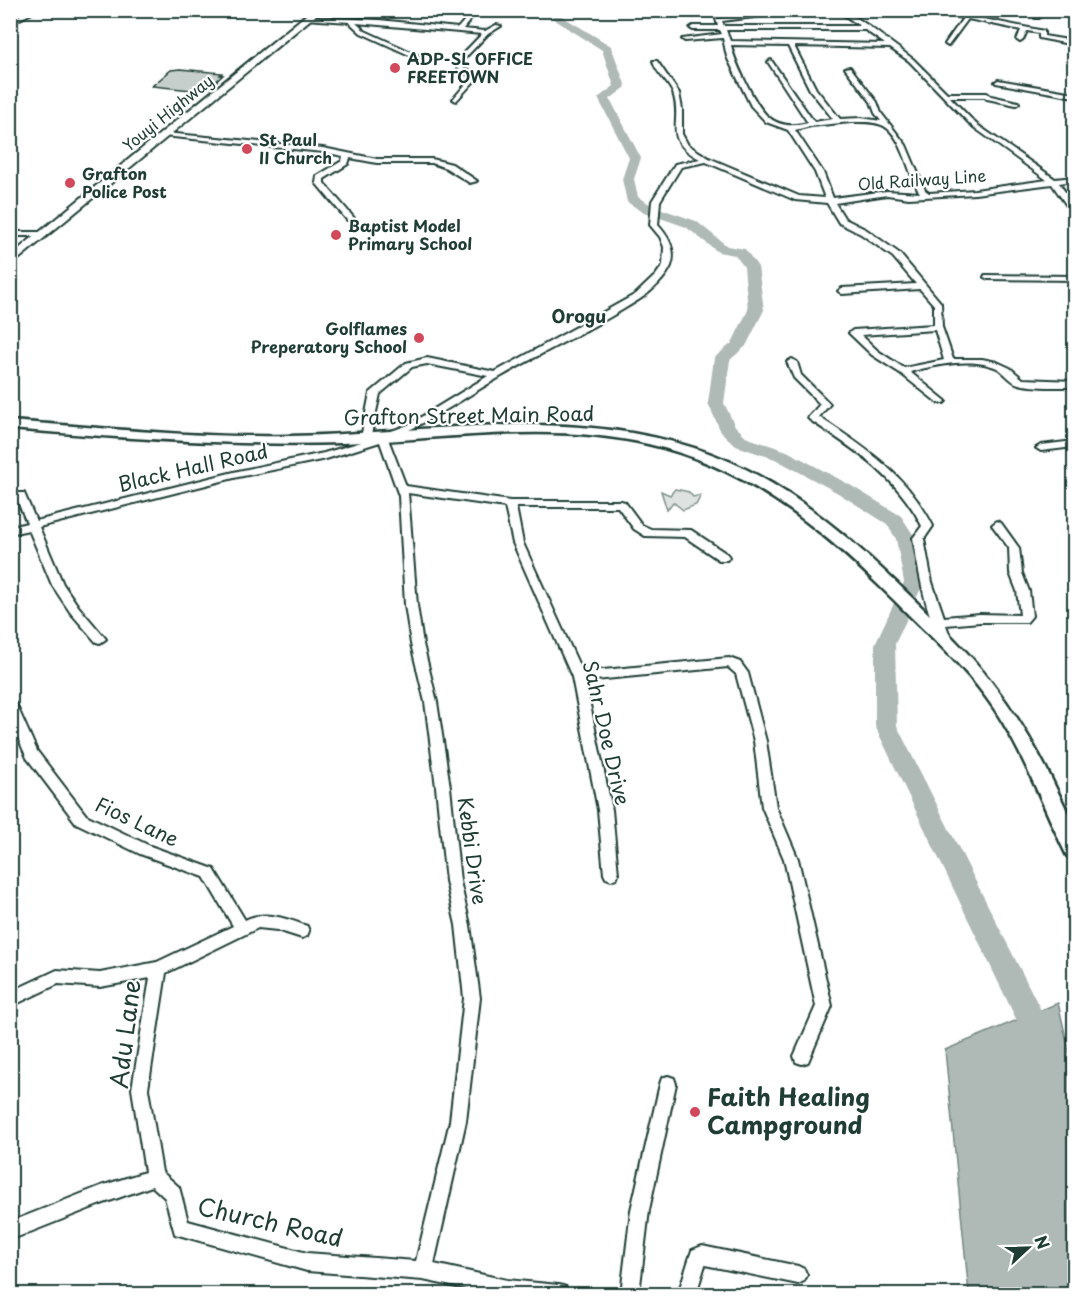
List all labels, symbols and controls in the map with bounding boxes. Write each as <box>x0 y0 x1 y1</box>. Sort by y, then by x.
place label: ADP-SL OFFICE FREETOWN <box>407 46 533 88</box>
marker: ADP-SL OFFICE FREETOWN <box>388 61 402 75</box>
street label: Youyi Highway <box>117 68 218 156</box>
place label: St Paul II Church <box>259 127 332 169</box>
marker: St Paul II Church <box>240 142 254 156</box>
place label: Grafton Police Post <box>82 161 167 203</box>
street label: Old Railway Line <box>857 163 987 195</box>
marker: Grafton Police Post <box>63 176 77 190</box>
place label: Baptist Model Primary School <box>348 213 472 255</box>
marker: Baptist Model Primary School <box>329 228 343 242</box>
district label: Orogu <box>552 302 606 329</box>
place label: Golflames Preperatory School <box>251 316 407 358</box>
marker: Golflames Preperatory School <box>412 331 426 345</box>
street label: Grafton Street Main Road <box>343 398 595 432</box>
street label: Black Hall Road <box>115 435 271 499</box>
street label: Sahr Doe Drive <box>576 658 638 808</box>
street label: Fios Lane <box>91 789 184 854</box>
street label: Kebbi Drive <box>451 795 495 907</box>
street label: Adu Lane <box>99 977 149 1090</box>
place label: Faith Healing Campground <box>707 1078 870 1142</box>
marker: Faith Healing Campground <box>688 1105 702 1119</box>
street label: Church Road <box>194 1187 347 1255</box>
north arrow <box>998 1218 1058 1278</box>
text: N <box>1029 1232 1056 1252</box>

